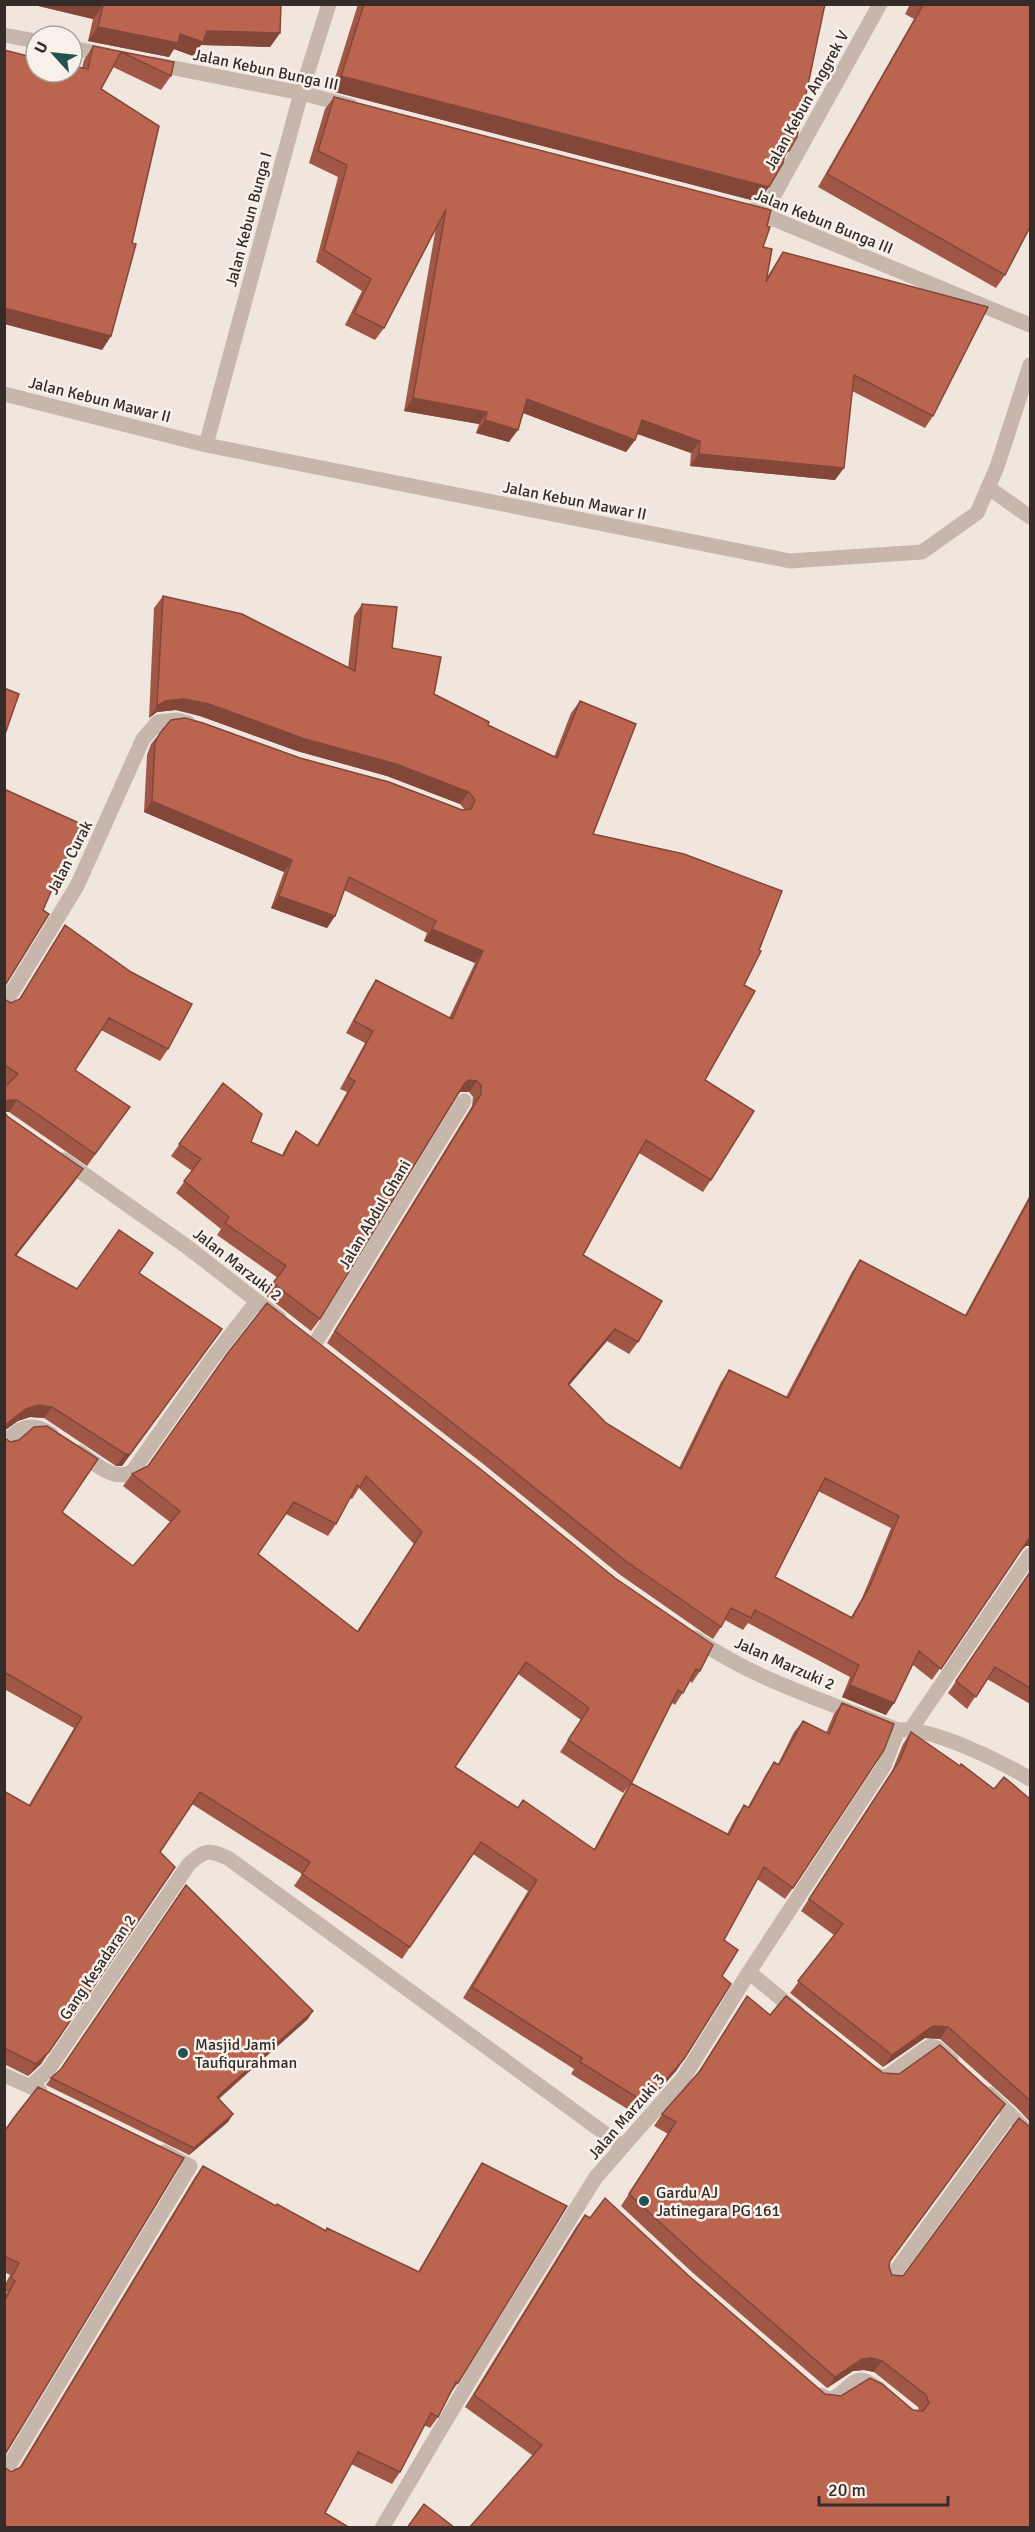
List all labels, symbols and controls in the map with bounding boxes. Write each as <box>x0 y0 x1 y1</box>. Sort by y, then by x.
north arrow <box>24 24 84 84</box>
street label: Jalan Kebun Anggrek V <box>760 27 854 174</box>
text: U <box>30 38 53 57</box>
street label: Jalan Kebun Bunga III <box>191 45 340 95</box>
street label: Jalan Kebun Bunga I <box>221 150 277 289</box>
street label: Jalan Kebun Bunga III <box>751 185 896 259</box>
street label: Jalan Kebun Mawar II <box>27 373 173 427</box>
street label: Jalan Kebun Mawar II <box>501 477 648 525</box>
street label: Jalan Curak <box>43 817 97 898</box>
street label: Jalan Abdul Ghani <box>334 1156 415 1273</box>
street label: Jalan Marzuki 2 <box>189 1224 286 1306</box>
street label: Jalan Marzuki 2 <box>732 1633 838 1695</box>
street label: Gang Kesadaran 2 <box>55 1911 140 2024</box>
place label: Masjid Jami Taufiqurahman <box>195 2035 297 2073</box>
marker: Masjid Jami Taufiqurahman <box>176 2046 190 2060</box>
street label: Jalan Marzuki 3 <box>584 2070 670 2164</box>
place label: Gardu AJ Jatinegara PG 161 <box>656 2183 780 2221</box>
marker: Gardu AJ Jatinegara PG 161 <box>637 2194 651 2208</box>
scale bar <box>819 2469 948 2507</box>
text: 20 m <box>828 2479 866 2501</box>

